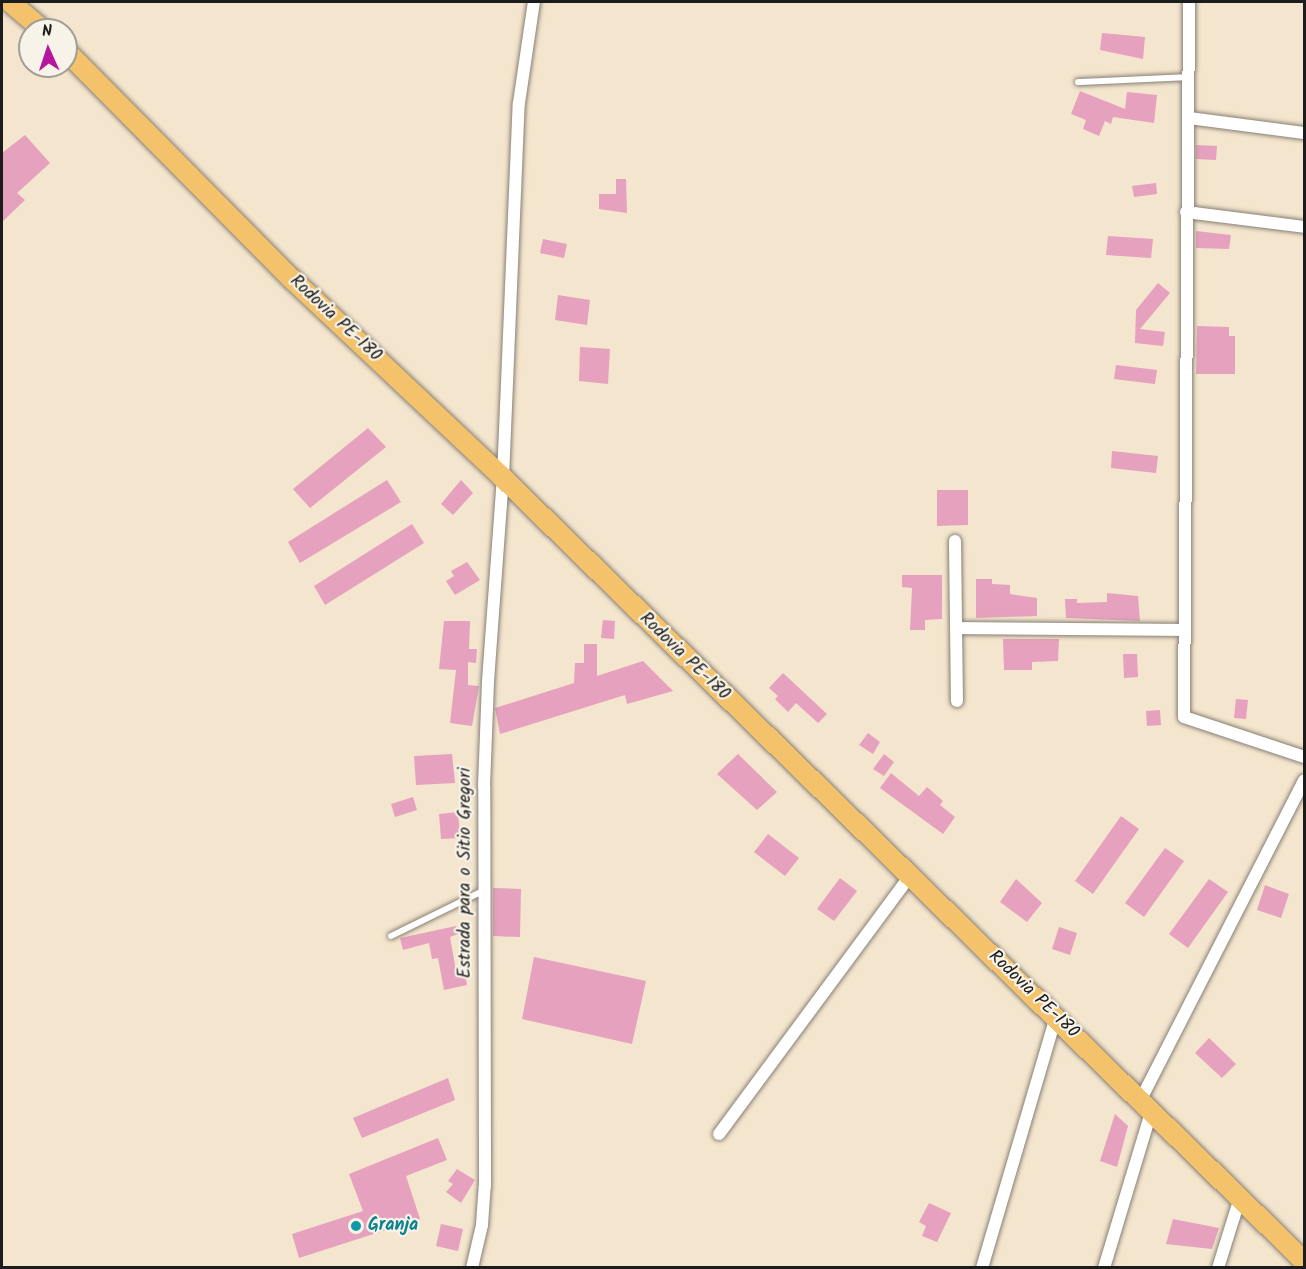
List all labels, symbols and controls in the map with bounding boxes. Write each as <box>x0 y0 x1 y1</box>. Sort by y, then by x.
north arrow <box>18 18 78 78</box>
text: N <box>41 19 53 44</box>
street label: Rodovia PE-180 <box>285 271 385 367</box>
street label: Rodovia PE-180 <box>634 608 734 706</box>
street label: Estrada para o Sitio Gregori <box>455 768 477 978</box>
street label: Rodovia PE-180 <box>983 946 1083 1044</box>
place label: Granja <box>368 1215 418 1237</box>
marker: Granja <box>349 1219 363 1233</box>

